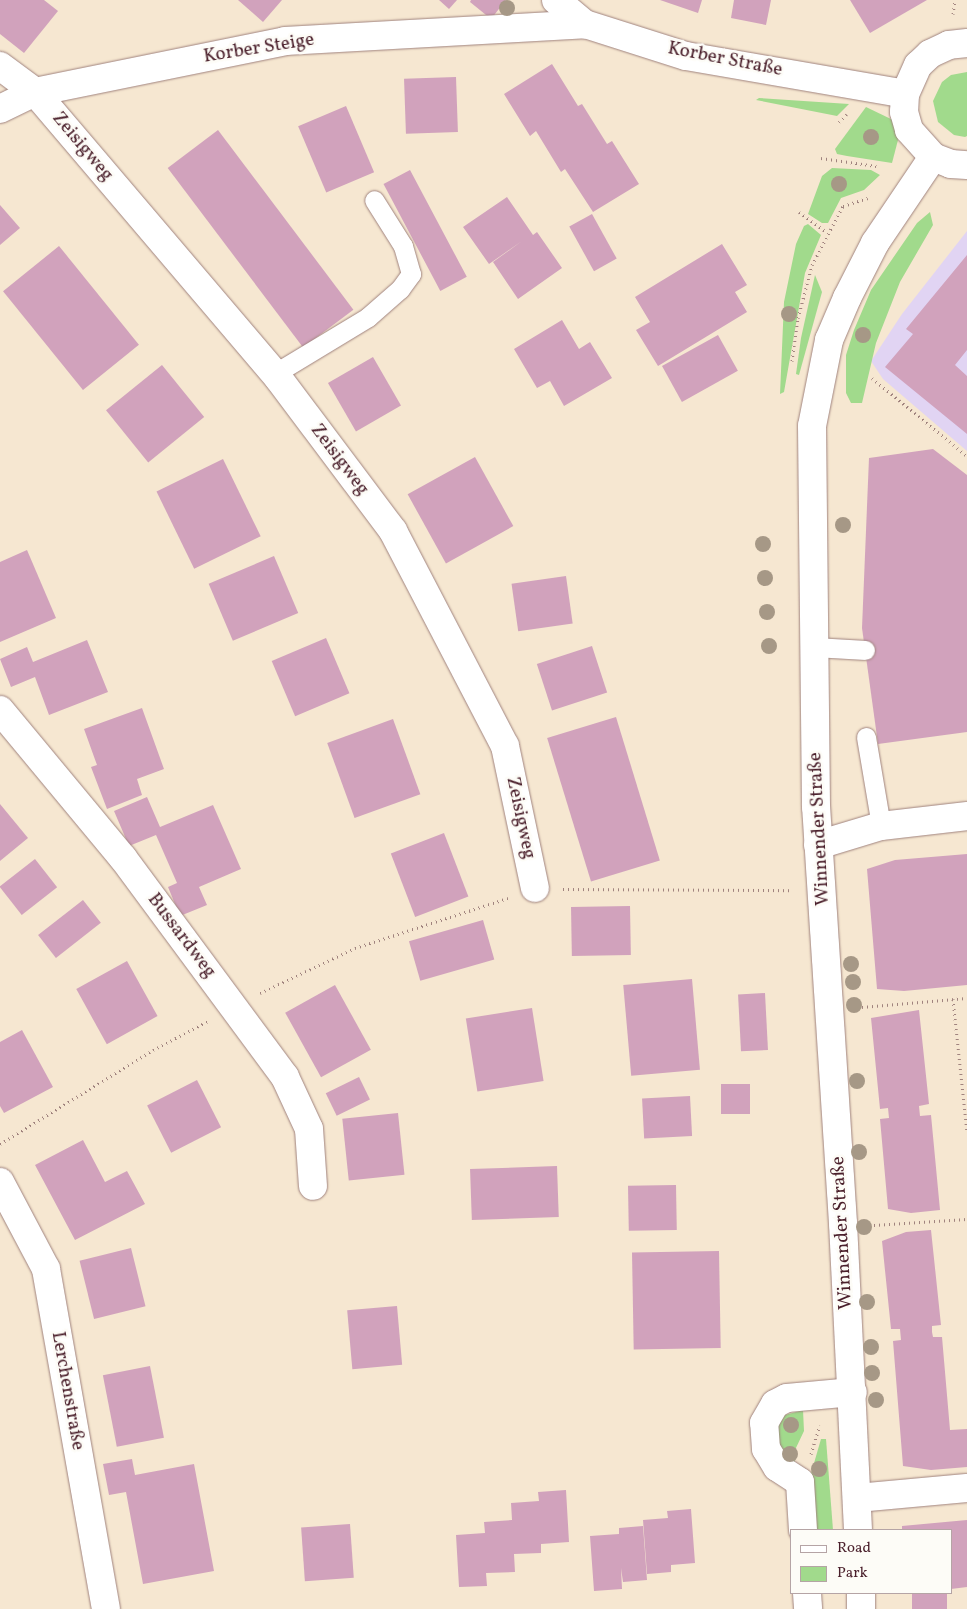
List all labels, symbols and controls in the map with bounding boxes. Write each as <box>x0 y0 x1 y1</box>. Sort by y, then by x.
street label: Korber Steige <box>202 29 316 69</box>
street label: Korber Straße <box>666 38 784 82</box>
street label: Zeisigweg <box>46 108 118 186</box>
street label: Zeisigweg <box>305 420 373 500</box>
street label: Winnender Straße <box>805 752 835 906</box>
street label: Zeisigweg <box>500 775 540 861</box>
street label: Bussardweg <box>142 889 220 983</box>
street label: Winnender Straße <box>828 1156 858 1310</box>
street label: Lerchenstraße <box>45 1330 89 1452</box>
legend <box>790 1529 952 1594</box>
text: Road <box>837 1538 871 1559</box>
text: Park <box>837 1563 868 1584</box>

